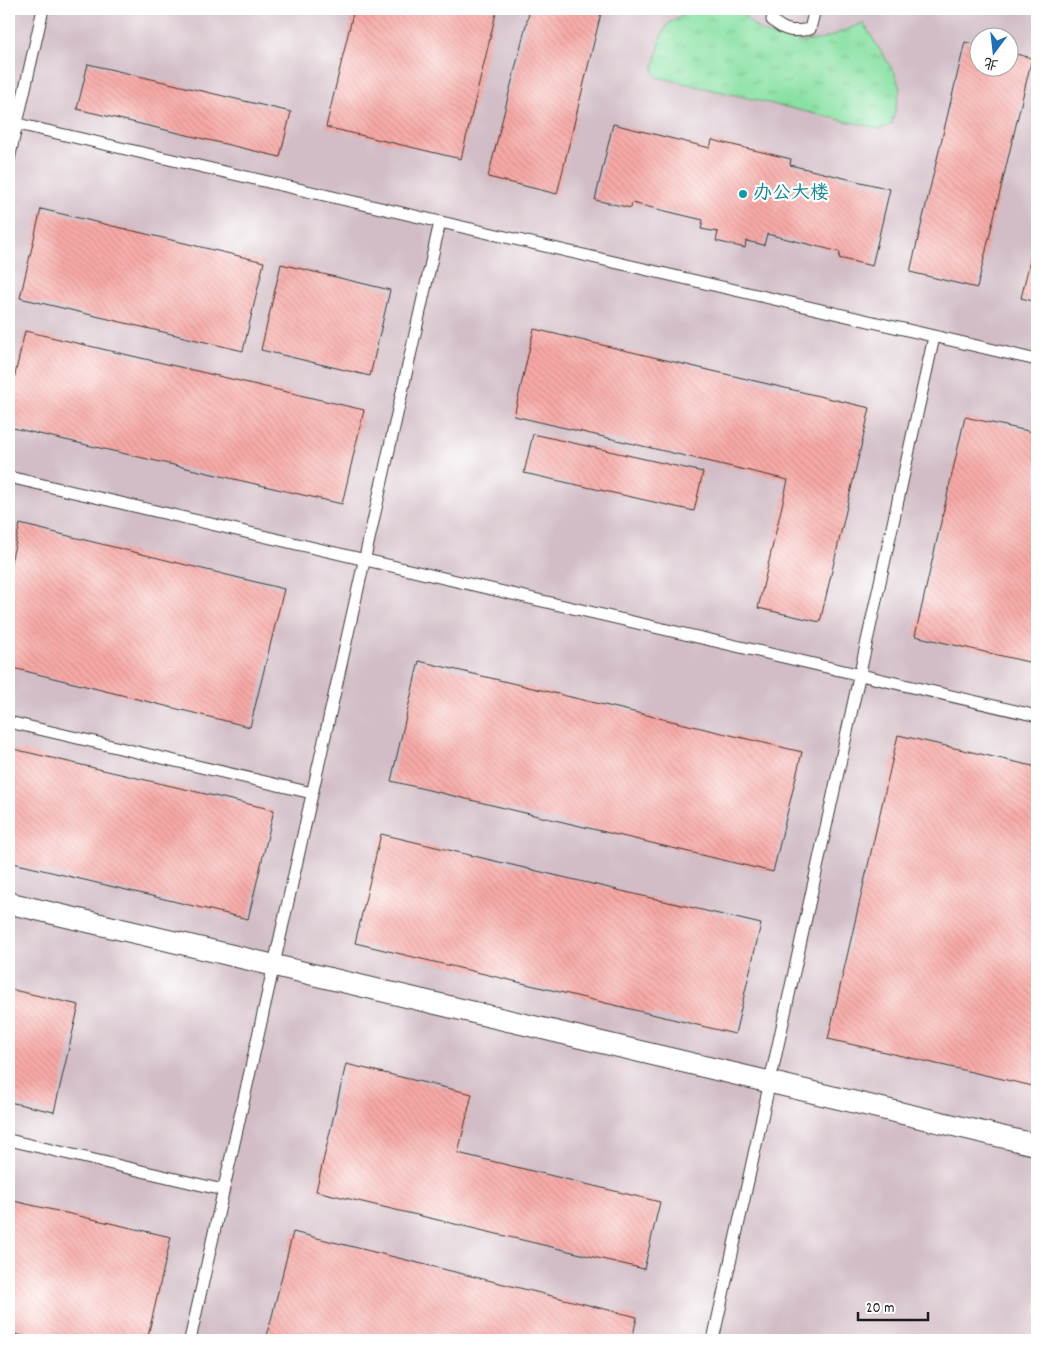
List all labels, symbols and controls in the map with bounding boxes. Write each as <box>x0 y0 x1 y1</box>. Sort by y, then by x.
north arrow <box>968 28 1018 78</box>
text: 北 <box>982 51 1001 74</box>
place label: 办公大楼 <box>753 181 829 208</box>
marker: 办公大楼 <box>737 188 749 200</box>
scale bar <box>858 1289 928 1321</box>
text: 20 m <box>866 1298 894 1320</box>

